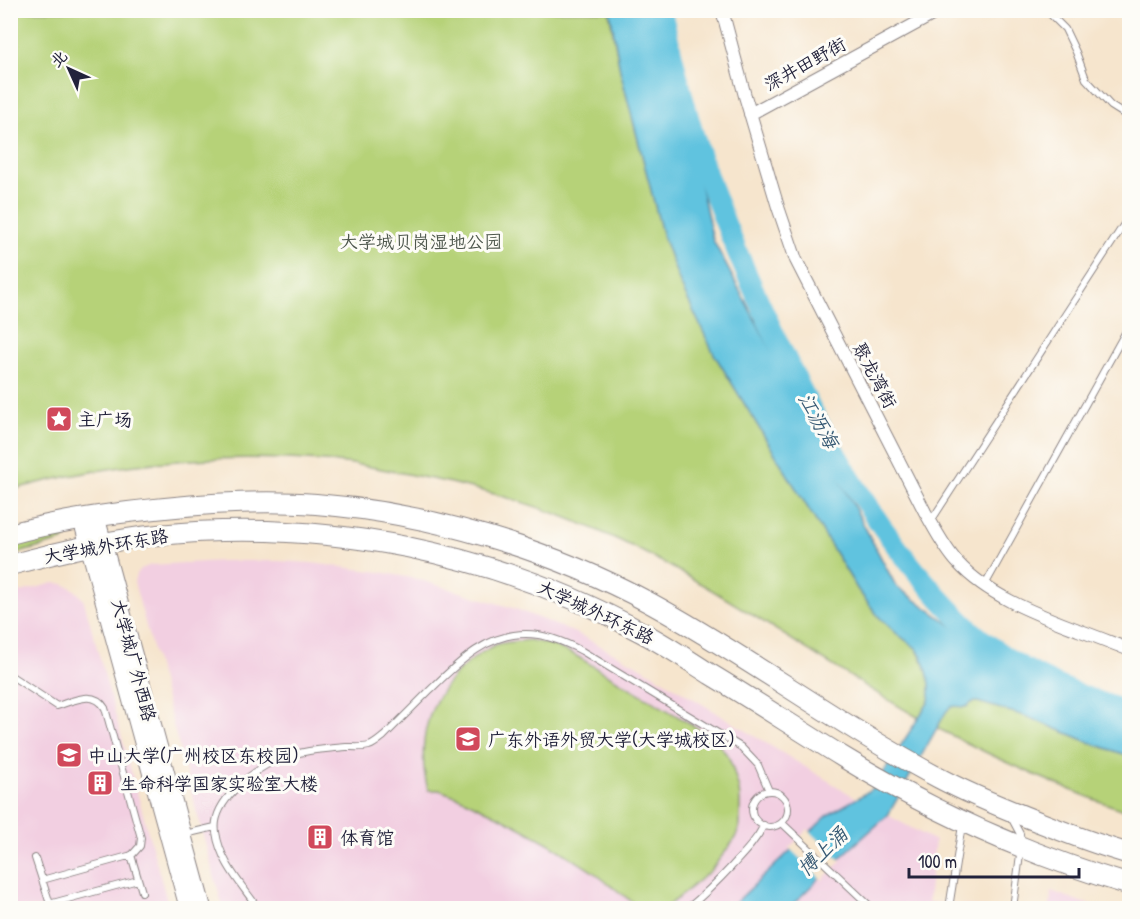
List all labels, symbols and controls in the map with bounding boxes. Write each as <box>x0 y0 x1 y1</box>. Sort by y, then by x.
street label: 深井田野街 <box>760 31 850 97</box>
north arrow <box>39 39 99 99</box>
text: 北 <box>45 45 72 72</box>
park label: 大学城贝岗湿地公园 <box>340 229 502 254</box>
street label: 聚龙湾街 <box>847 337 903 413</box>
water label: 江沥海 <box>793 387 846 455</box>
place icon: 主广场 <box>44 404 74 434</box>
place label: 主广场 <box>78 407 132 432</box>
street label: 大学城外环东路 <box>42 523 170 569</box>
street label: 大学城外环东路 <box>534 574 658 650</box>
street label: 大学城广外西路 <box>106 596 162 724</box>
school or university icon: 广东外语外贸大学(大学城校区) <box>453 724 483 754</box>
place label: 广东外语外贸大学(大学城校区) <box>488 727 735 752</box>
school or university icon: 中山大学(广州校区东校园) <box>54 740 84 770</box>
place label: 中山大学(广州校区东校园) <box>88 743 299 768</box>
building icon: 生命科学国家实验室大楼 <box>85 768 115 798</box>
place label: 生命科学国家实验室大楼 <box>120 771 318 796</box>
water label: 博上涌 <box>791 820 854 882</box>
building icon: 体育馆 <box>305 822 335 852</box>
place label: 体育馆 <box>340 825 394 850</box>
scale bar <box>909 841 1078 879</box>
text: 100 m <box>918 849 957 874</box>

